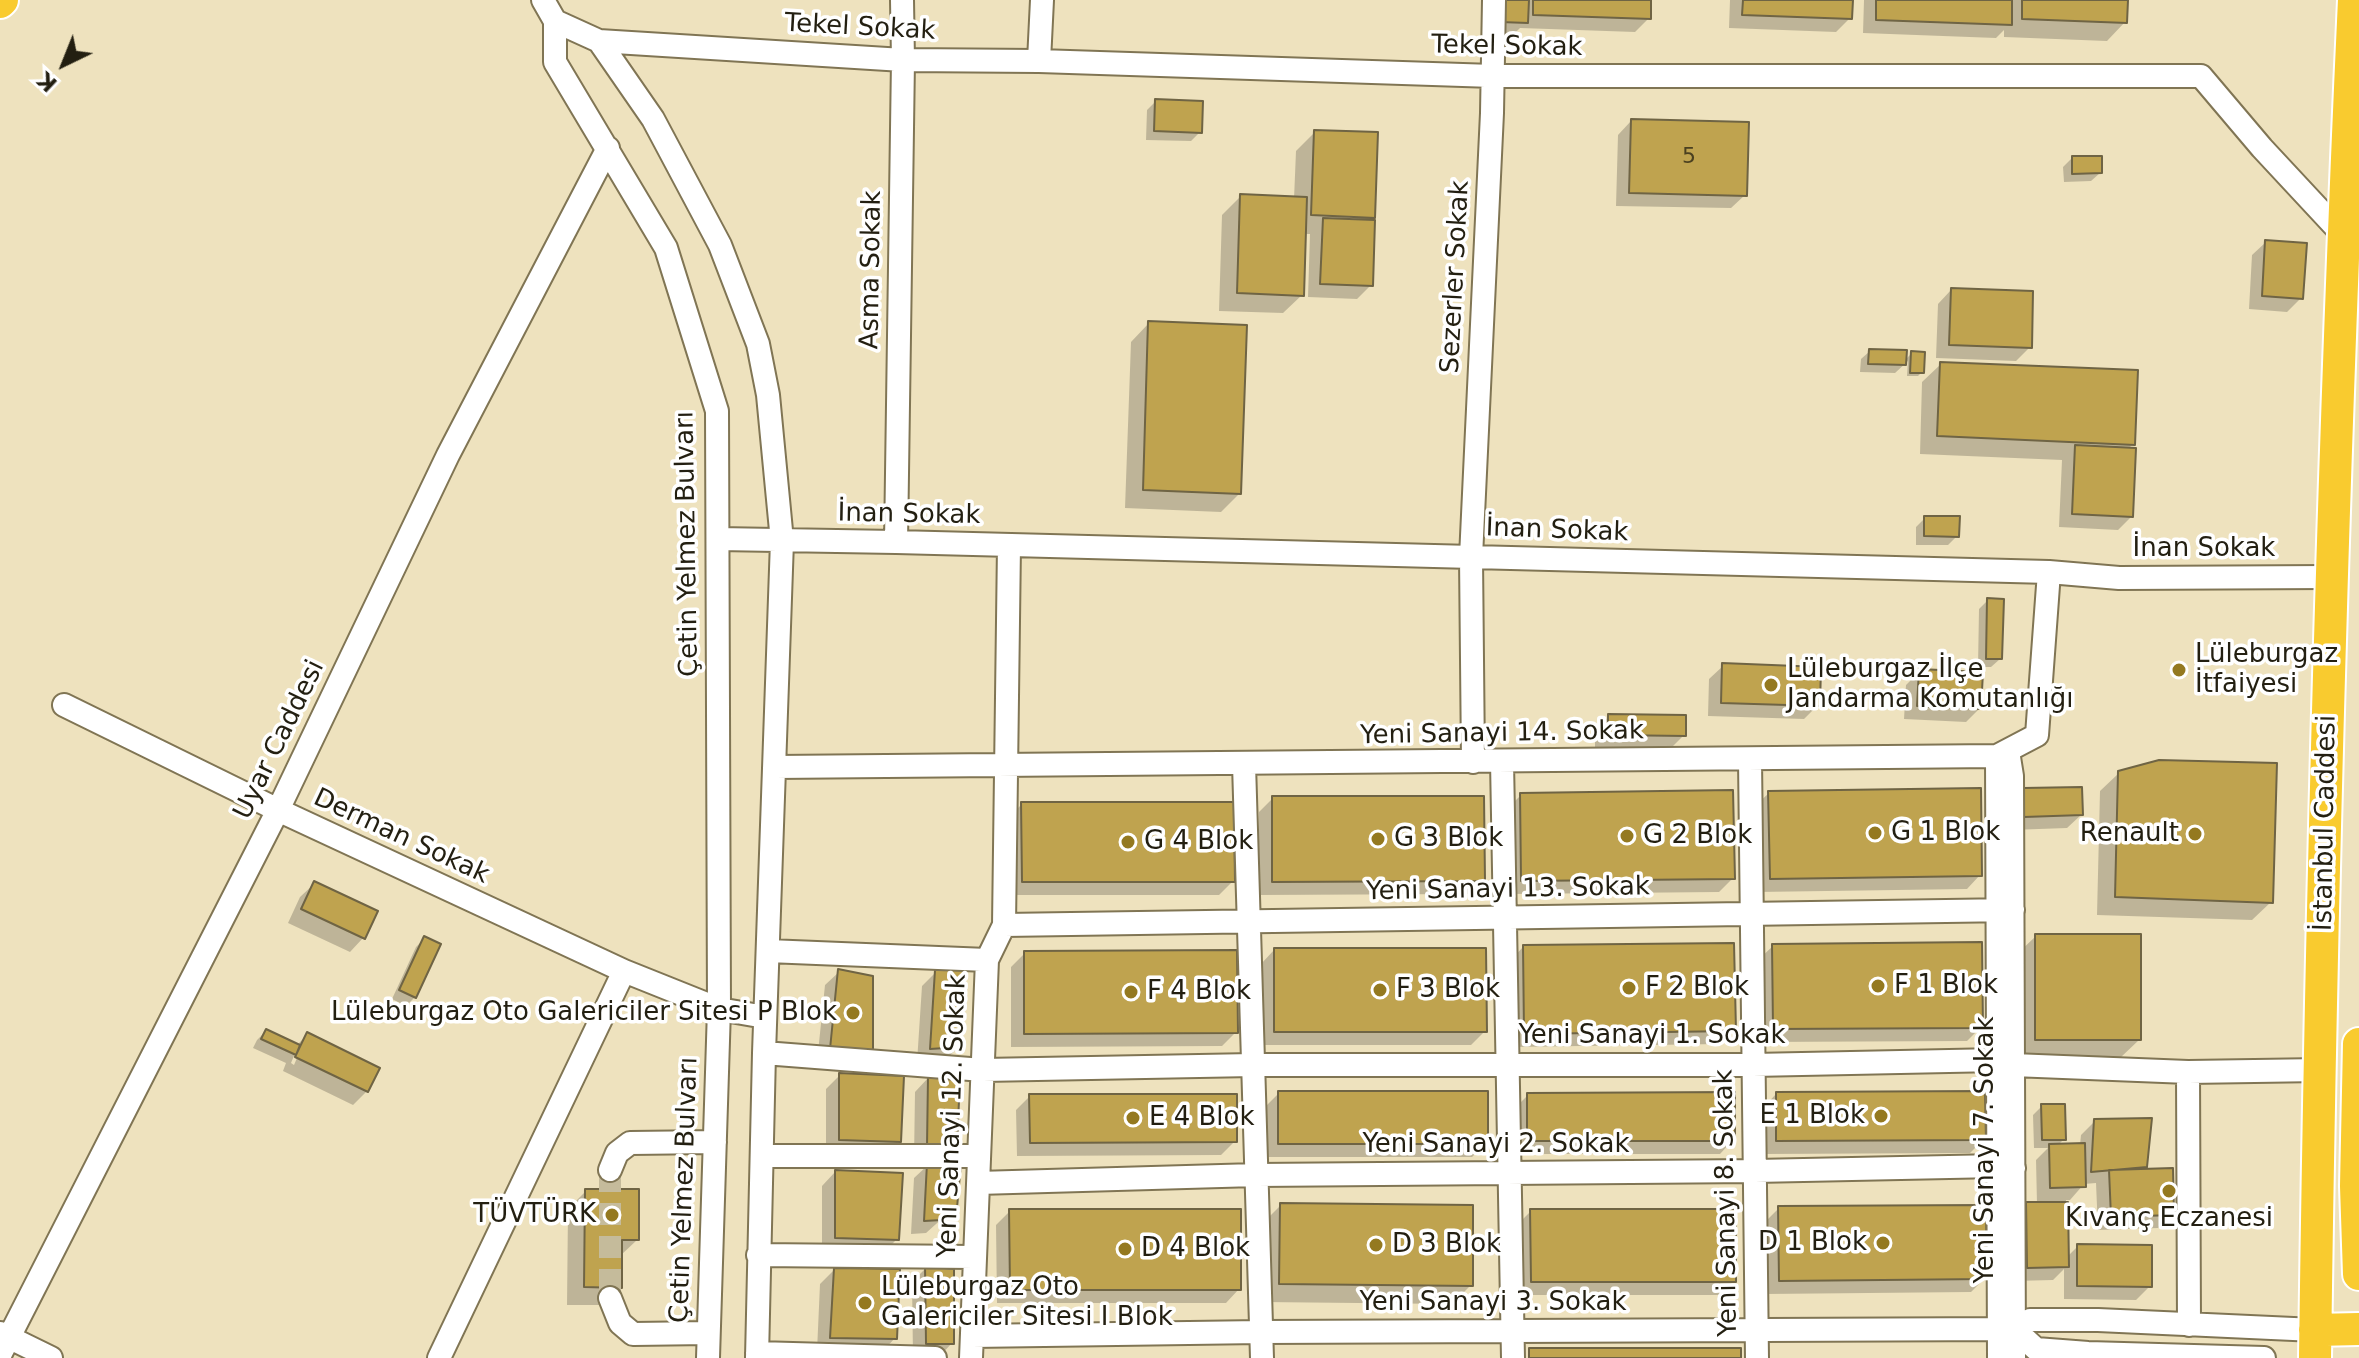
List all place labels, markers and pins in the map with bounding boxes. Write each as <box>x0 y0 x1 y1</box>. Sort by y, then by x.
place label: Lüleburgaz İtfaiyesi <box>2195 639 2338 700</box>
place label: Lüleburgaz İlçe Jandarma Komutanlığı <box>1787 654 2074 716</box>
marker: Lüleburgaz İtfaiyesi <box>2170 661 2188 679</box>
marker: Lüleburgaz İlçe Jandarma Komutanlığı <box>1762 676 1780 694</box>
place label: G 1 Blok <box>1891 817 2000 849</box>
place label: Renault <box>2080 818 2179 850</box>
place label: G 2 Blok <box>1643 820 1752 852</box>
place label: G 3 Blok <box>1394 823 1503 855</box>
marker: G 1 Blok <box>1866 824 1884 842</box>
marker: Renault <box>2186 825 2204 843</box>
place label: G 4 Blok <box>1144 826 1253 858</box>
marker: G 2 Blok <box>1618 827 1636 845</box>
marker: G 3 Blok <box>1369 830 1387 848</box>
marker: G 4 Blok <box>1119 833 1137 851</box>
place label: F 1 Blok <box>1894 970 1998 1002</box>
place label: F 2 Blok <box>1645 972 1749 1004</box>
place label: F 3 Blok <box>1396 974 1500 1006</box>
place label: F 4 Blok <box>1147 976 1251 1008</box>
marker: F 1 Blok <box>1869 977 1887 995</box>
marker: F 2 Blok <box>1620 979 1638 997</box>
marker: F 3 Blok <box>1371 981 1389 999</box>
marker: F 4 Blok <box>1122 983 1140 1001</box>
place label: Lüleburgaz Oto Galericiler Sitesi P Blok <box>331 997 837 1029</box>
marker: Lüleburgaz Oto Galericiler Sitesi P Blok <box>844 1004 862 1022</box>
place label: E 1 Blok <box>1759 1100 1865 1132</box>
place label: E 4 Blok <box>1149 1102 1255 1134</box>
marker: E 1 Blok <box>1872 1107 1890 1125</box>
marker: E 4 Blok <box>1124 1109 1142 1127</box>
marker: Kıvanç Eczanesi <box>2160 1182 2178 1200</box>
place label: TÜVTÜRK <box>473 1199 596 1231</box>
place label: Kıvanç Eczanesi <box>2065 1203 2273 1235</box>
marker: TÜVTÜRK <box>603 1206 621 1224</box>
place label: D 1 Blok <box>1758 1227 1867 1259</box>
place label: D 3 Blok <box>1392 1229 1501 1261</box>
place label: D 4 Blok <box>1141 1233 1250 1265</box>
marker: D 1 Blok <box>1874 1234 1892 1252</box>
marker: D 3 Blok <box>1367 1236 1385 1254</box>
marker: D 4 Blok <box>1116 1240 1134 1258</box>
place label: Lüleburgaz Oto Galericiler Sitesi I Blok <box>881 1272 1173 1334</box>
marker: Lüleburgaz Oto Galericiler Sitesi I Blok <box>856 1294 874 1312</box>

